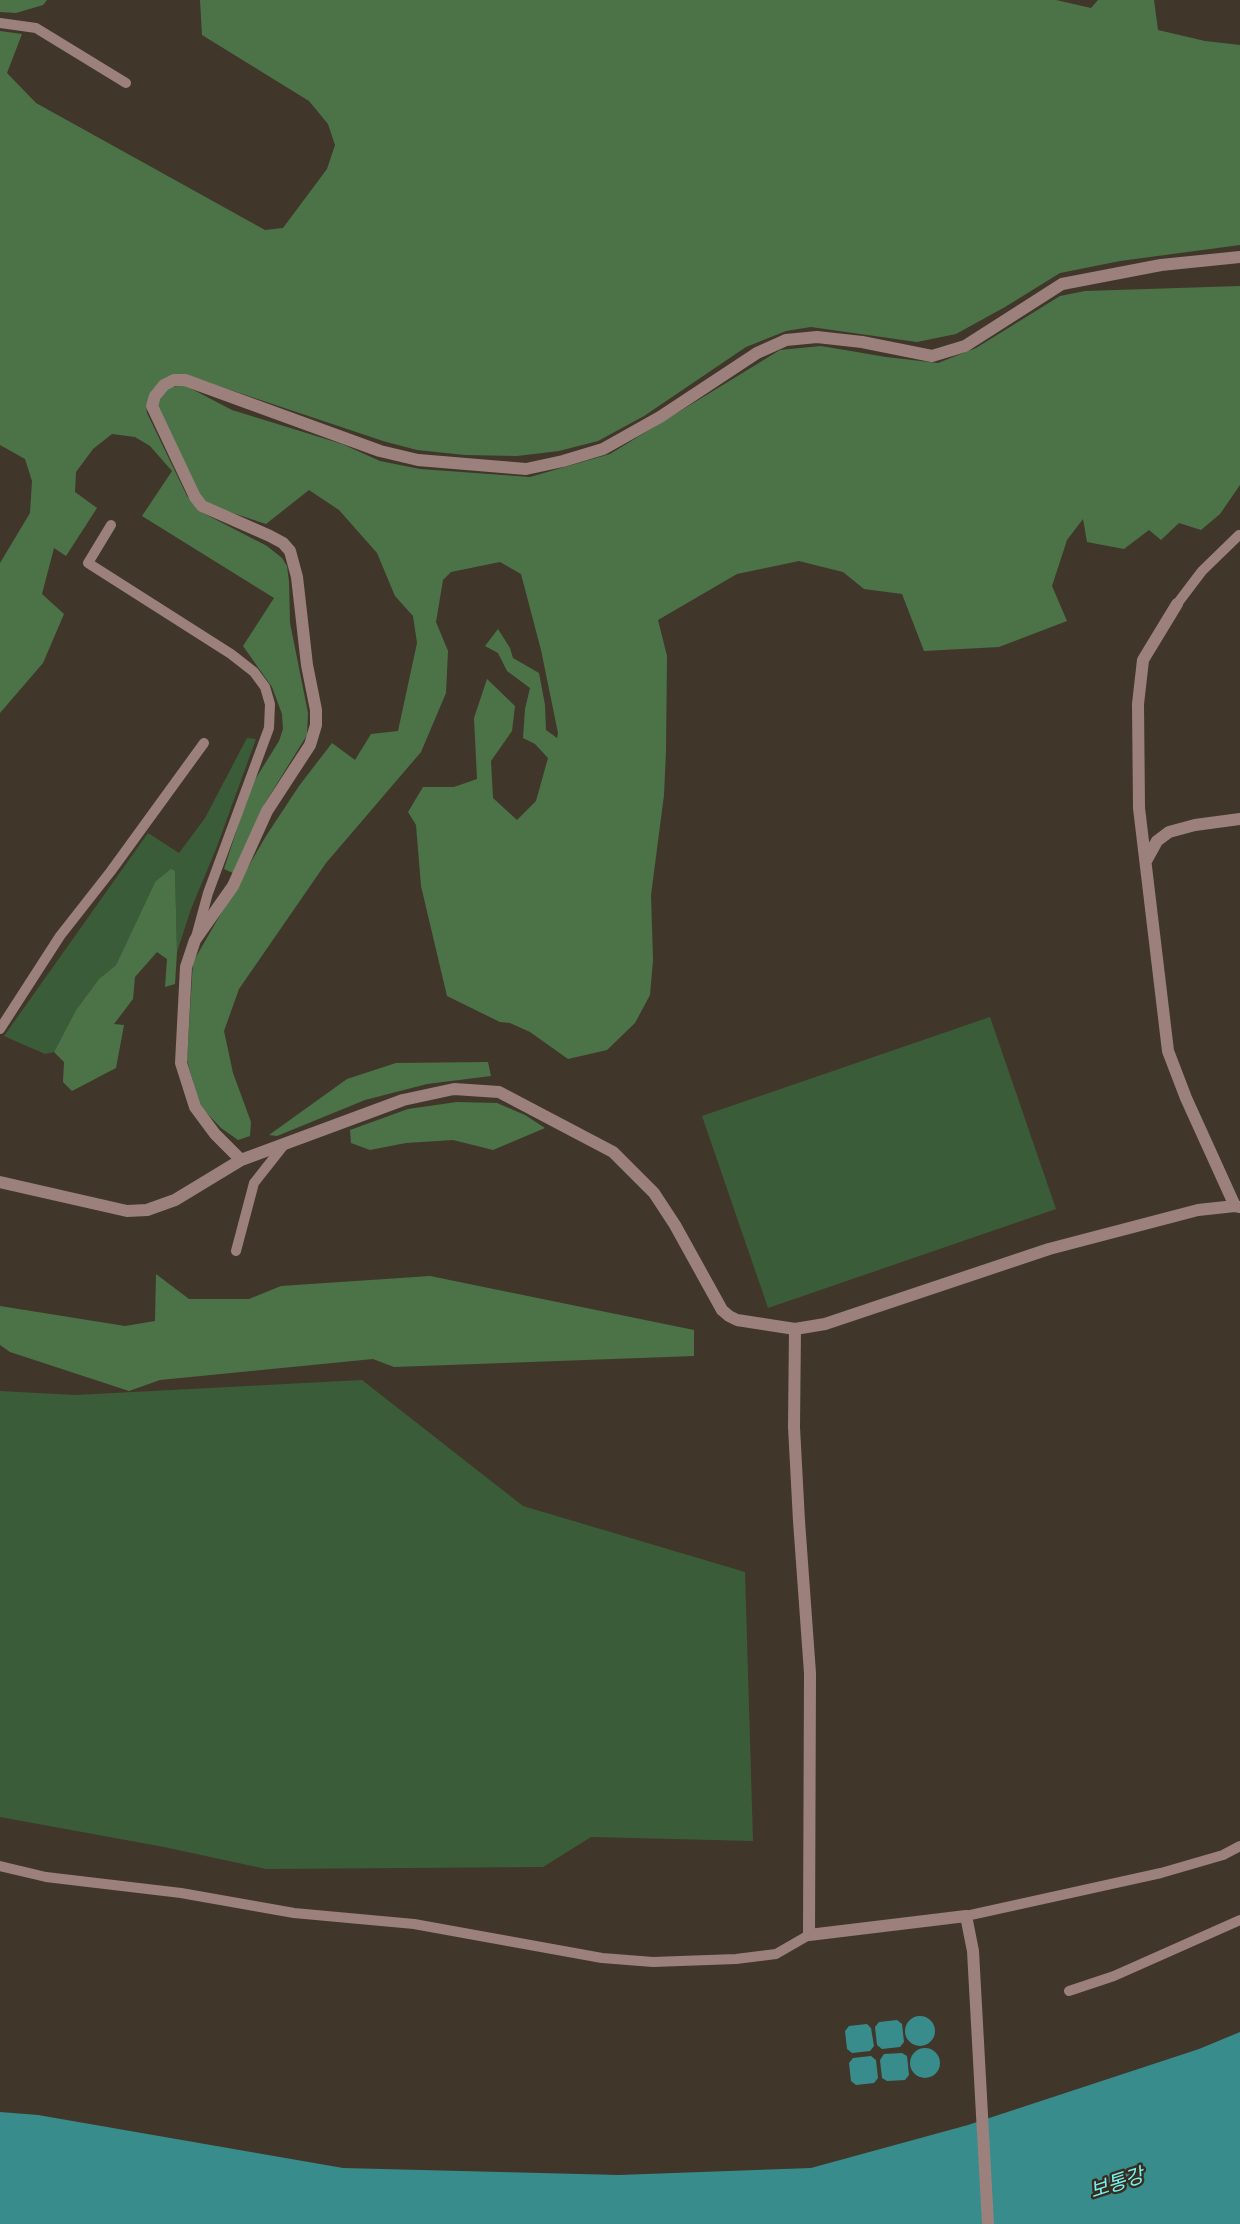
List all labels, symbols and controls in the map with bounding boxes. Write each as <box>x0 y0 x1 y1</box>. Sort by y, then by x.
water label: 보통강 <box>1087 2164 1147 2204</box>

